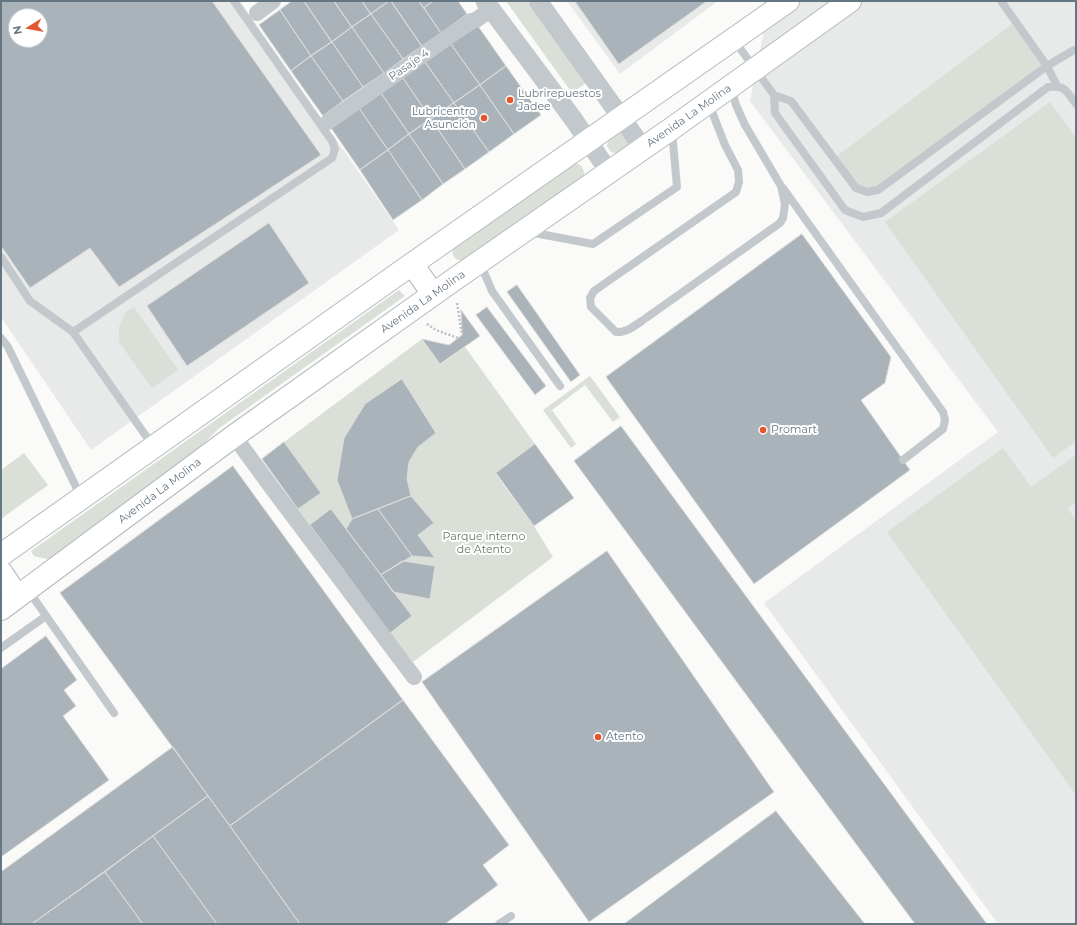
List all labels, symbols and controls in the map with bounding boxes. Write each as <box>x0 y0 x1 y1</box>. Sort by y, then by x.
north arrow <box>8 8 48 48</box>
text: N <box>9 24 25 36</box>
street label: Pasaje 4 <box>386 46 432 84</box>
street label: Avenida La Molina <box>644 82 734 150</box>
place label: Lubrirepuestos Jadee <box>518 87 601 113</box>
marker: Lubrirepuestos Jadee <box>505 95 515 105</box>
place label: Lubricentro Asunción <box>412 105 476 131</box>
marker: Lubricentro Asunción <box>479 113 489 123</box>
street label: Avenida La Molina <box>378 268 468 336</box>
place label: Promart <box>771 423 817 437</box>
marker: Promart <box>758 425 768 435</box>
street label: Avenida La Molina <box>116 456 204 526</box>
park label: Parque interno de Atento <box>443 530 525 556</box>
place label: Atento <box>606 730 643 744</box>
marker: Atento <box>593 732 603 742</box>

